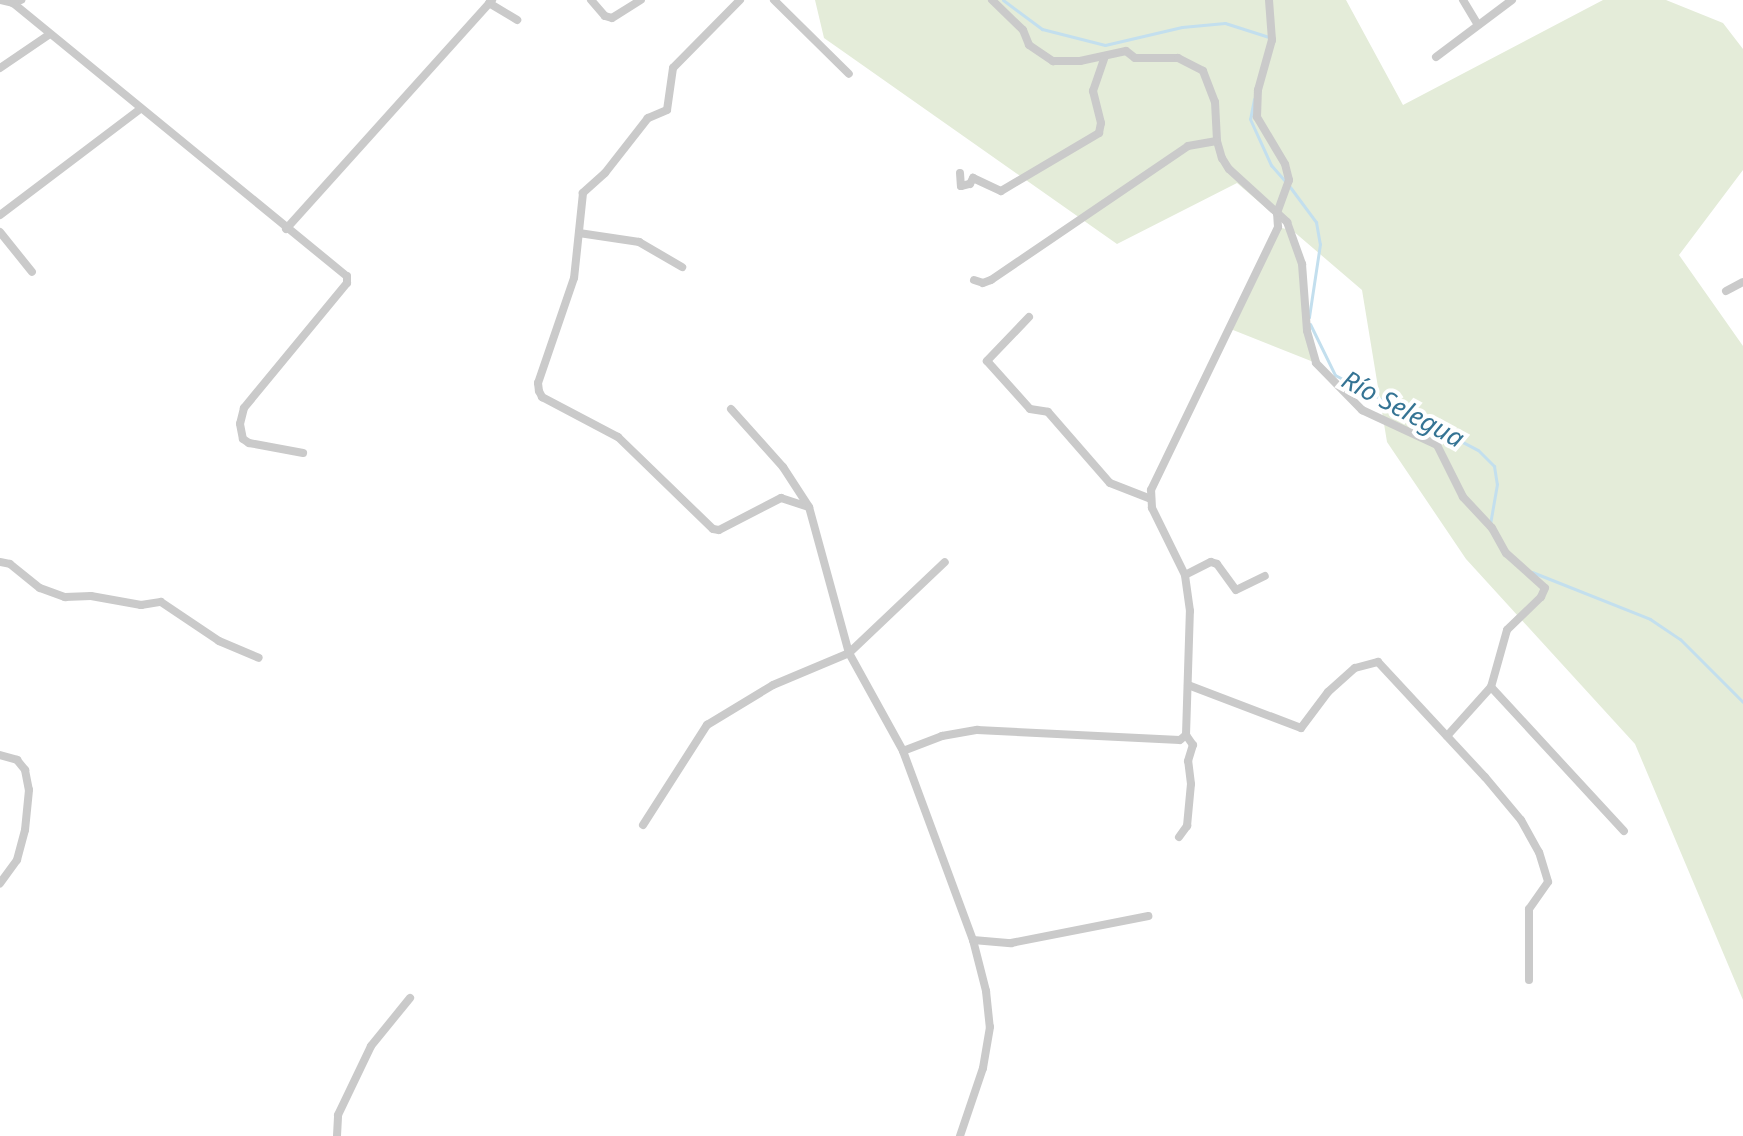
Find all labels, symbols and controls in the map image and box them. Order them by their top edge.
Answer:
water label: Río Selegua [1337,364,1469,454]

